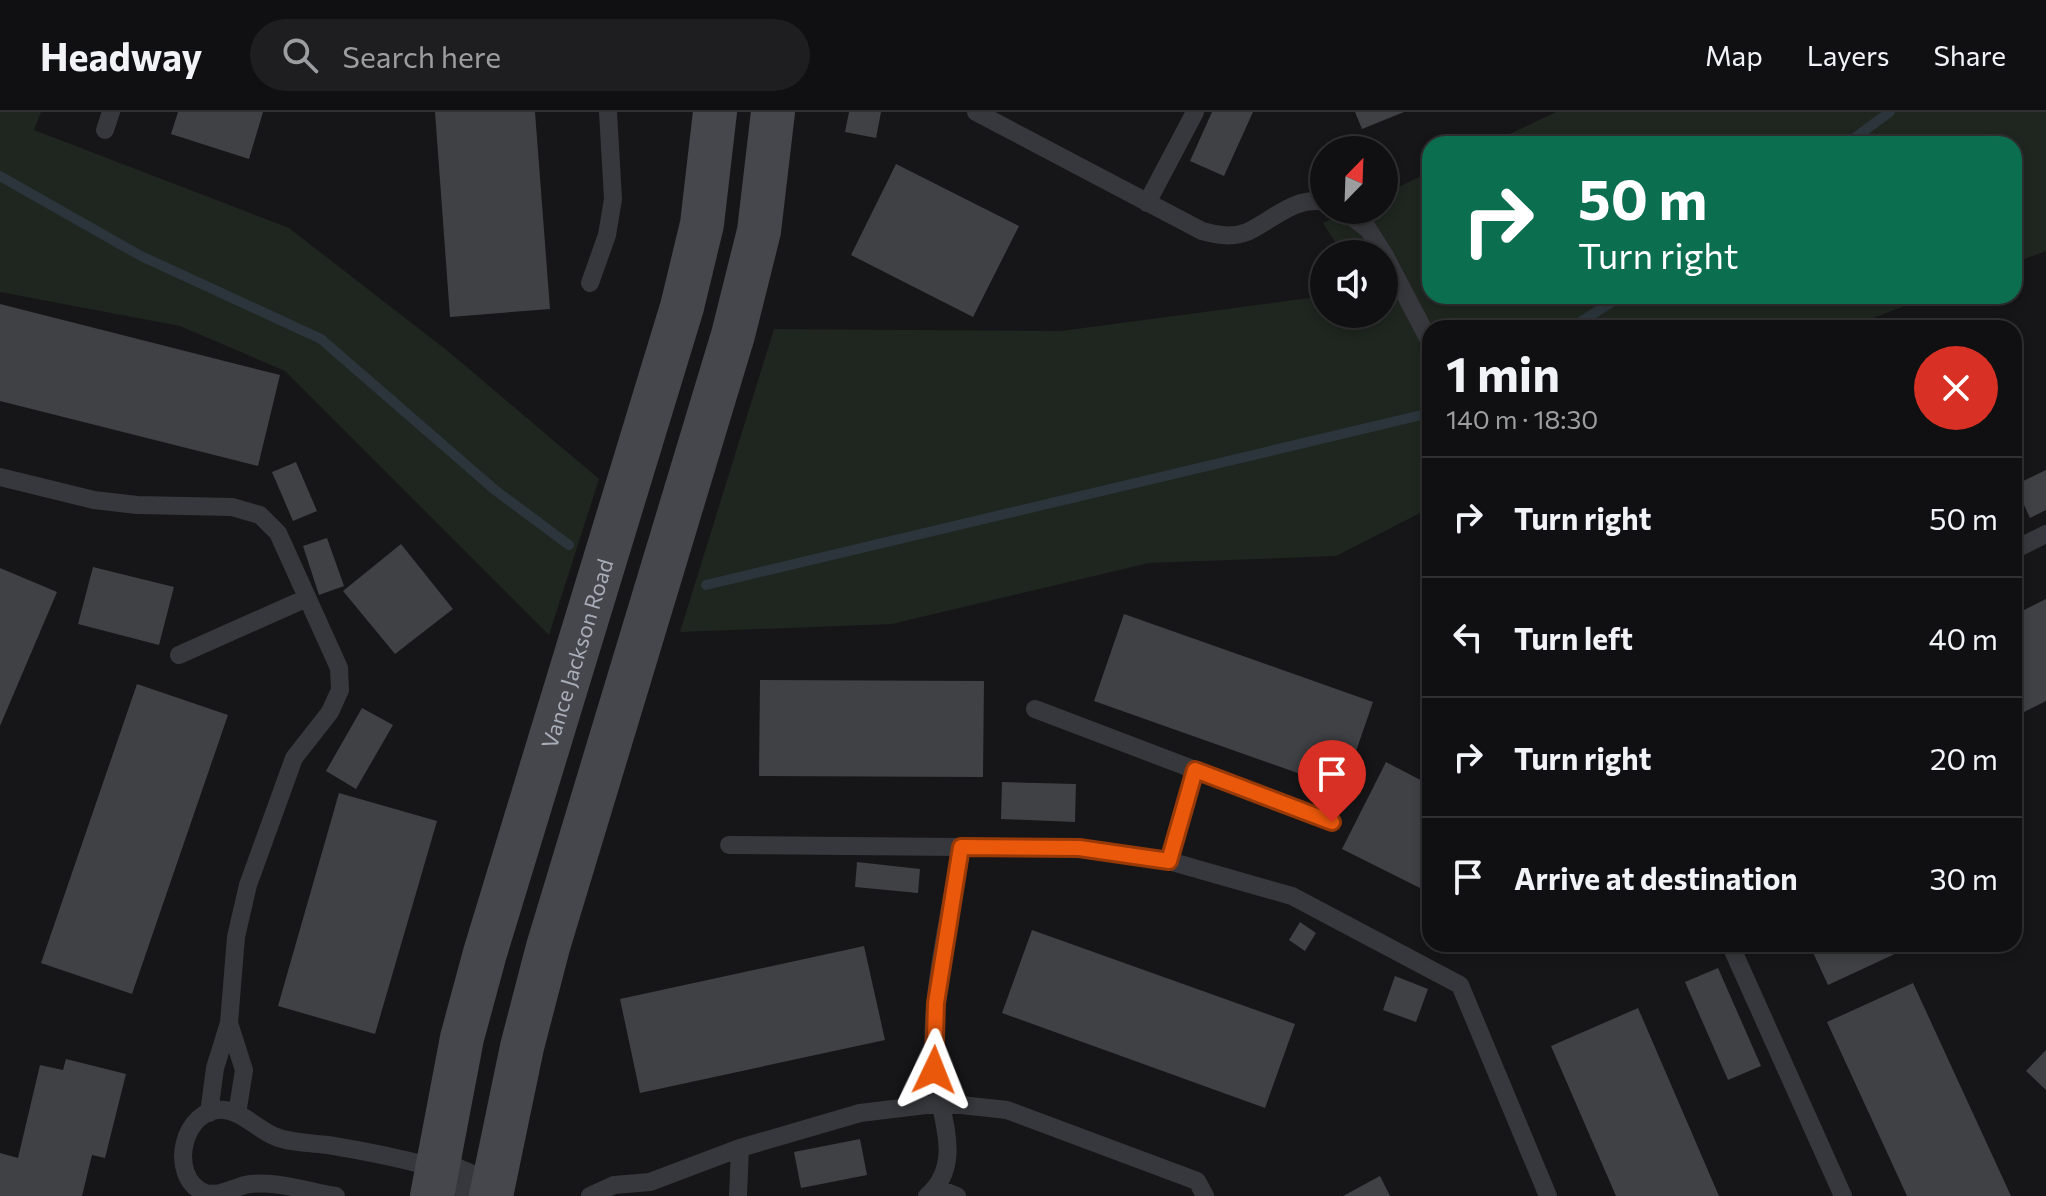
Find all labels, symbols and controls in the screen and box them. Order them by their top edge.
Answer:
search box [250,19,810,91]
text: Headway [40,32,202,79]
icon: search [278,33,322,77]
text: Search here [342,37,501,74]
text: Map [1705,38,1763,72]
text: Layers [1807,38,1889,72]
text: Share [1933,38,2006,72]
north arrow [1310,136,1398,224]
map controls [1310,136,1398,328]
text: 50 m [1578,163,1707,232]
icon: right [1446,168,1550,272]
text: Turn right [1578,232,1739,276]
button: sound [1310,240,1398,328]
text: 1 min [1446,343,1560,402]
button: close [1914,346,1998,430]
text: 140 m · 18:30 [1446,403,1598,434]
icon: right [1446,495,1490,539]
text: Turn right [1514,499,1651,536]
text: 50 m [1929,499,1998,536]
street label: Vance Jackson Road [535,555,618,752]
icon: left [1446,615,1490,659]
text: Turn left [1514,619,1633,656]
text: 40 m [1929,619,1998,656]
icon: right [1446,735,1490,779]
text: Turn right [1514,739,1651,776]
text: 20 m [1930,739,1998,776]
pin [1298,740,1366,822]
icon: arrive [1310,752,1354,796]
icon: arrive [1446,855,1490,899]
text: Arrive at destination [1514,859,1798,896]
text: 30 m [1929,859,1998,896]
position arrow [892,1028,976,1112]

